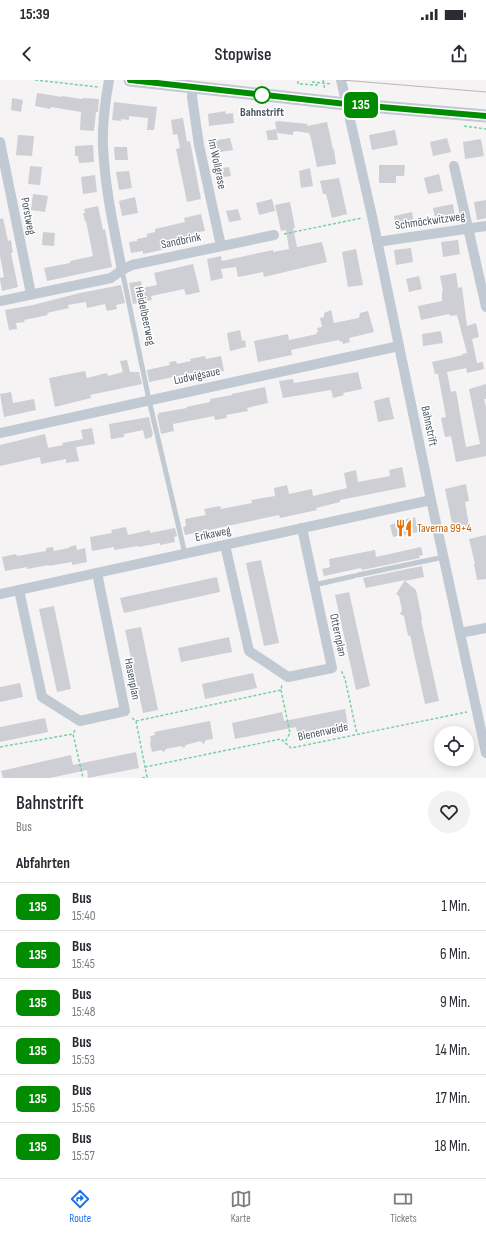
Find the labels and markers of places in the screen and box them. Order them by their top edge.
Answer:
marker: Bahnstrift [253,86,271,104]
place label: Bahnstrift [240,105,284,120]
restaurant icon: Taverna 99+4 [394,518,414,538]
place label: Taverna 99+4 [417,521,472,536]

